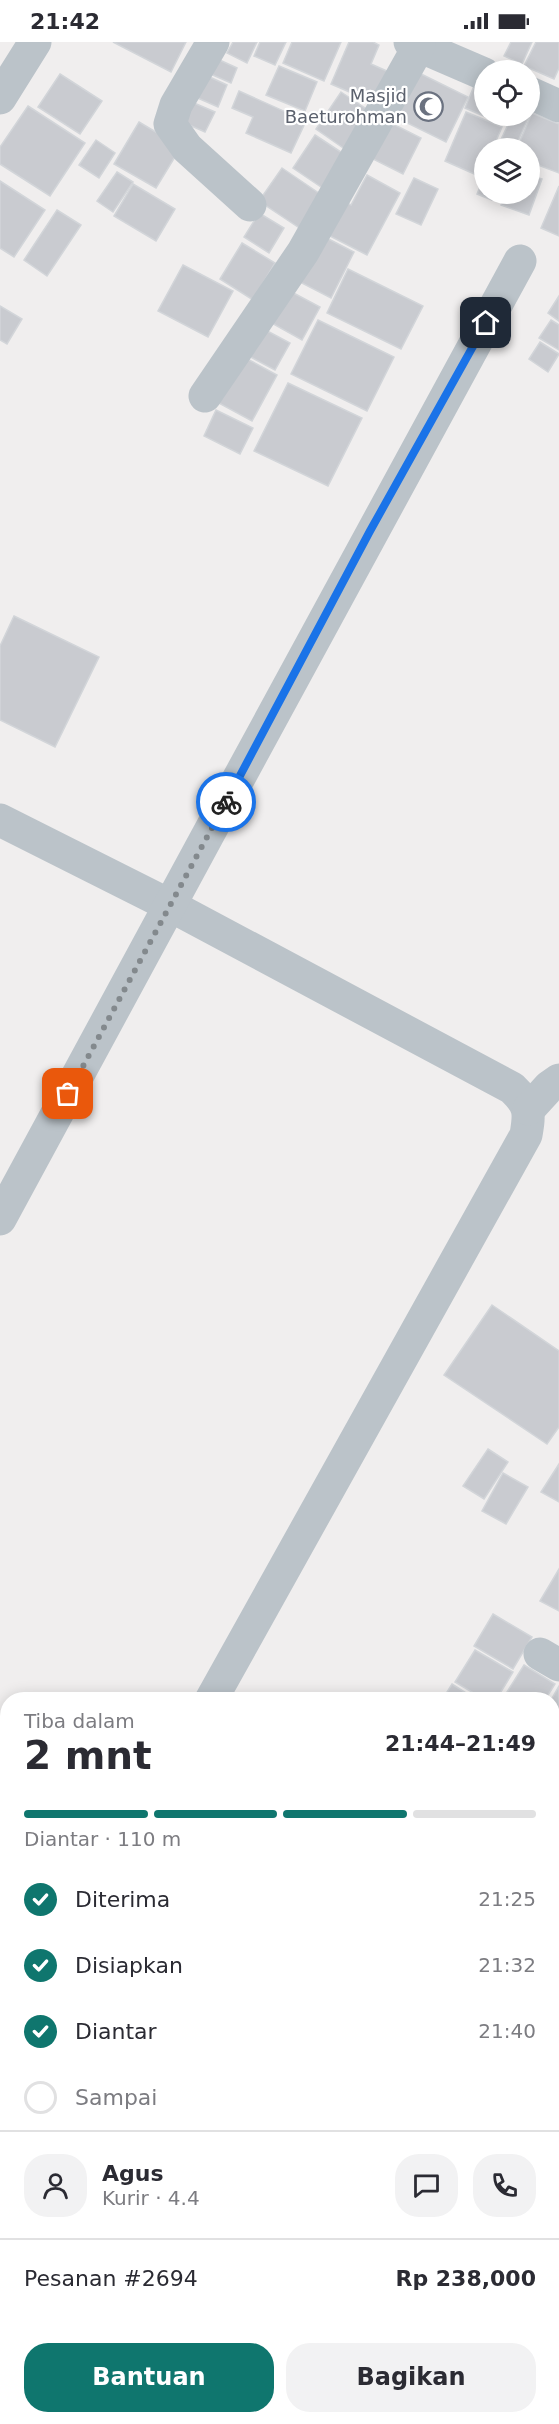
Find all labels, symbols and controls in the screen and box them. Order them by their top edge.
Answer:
text: 21:42 [30,9,100,34]
map controls [474,60,540,204]
button: locate [474,60,540,126]
place label: Masjid Baeturohman [285,85,407,127]
mosque icon: Masjid Baeturohman [412,90,444,122]
button: layers [474,138,540,204]
pin [460,297,511,348]
icon: home [469,306,502,339]
courier [196,772,256,832]
icon: bike [210,786,243,819]
pin [42,1068,93,1119]
icon: bag [51,1077,84,1110]
text: Tiba dalam [24,1709,135,1733]
text: 21:44–21:49 [385,1731,536,1756]
text: 2 mnt [24,1733,152,1778]
text: Diantar · 110 m [24,1827,181,1851]
icon: check [24,1883,57,1916]
text: Diterima [75,1887,170,1912]
text: 21:25 [478,1887,536,1911]
icon: check [24,1949,57,1982]
text: Disiapkan [75,1953,183,1978]
text: 21:32 [478,1953,536,1977]
icon: check [24,2015,57,2048]
text: Diantar [75,2019,157,2044]
text: 21:40 [478,2019,536,2043]
text: Sampai [75,2085,157,2110]
button: person [24,2154,87,2217]
button: chat [395,2154,458,2217]
button: phone [473,2154,536,2217]
text: Agus [102,2161,164,2186]
text: Kurir · 4.4 [102,2186,200,2210]
text: Pesanan #2694 [24,2266,198,2291]
text: Rp 238,000 [395,2266,536,2291]
button: Bantuan [24,2343,274,2412]
button: Bagikan [286,2343,536,2412]

